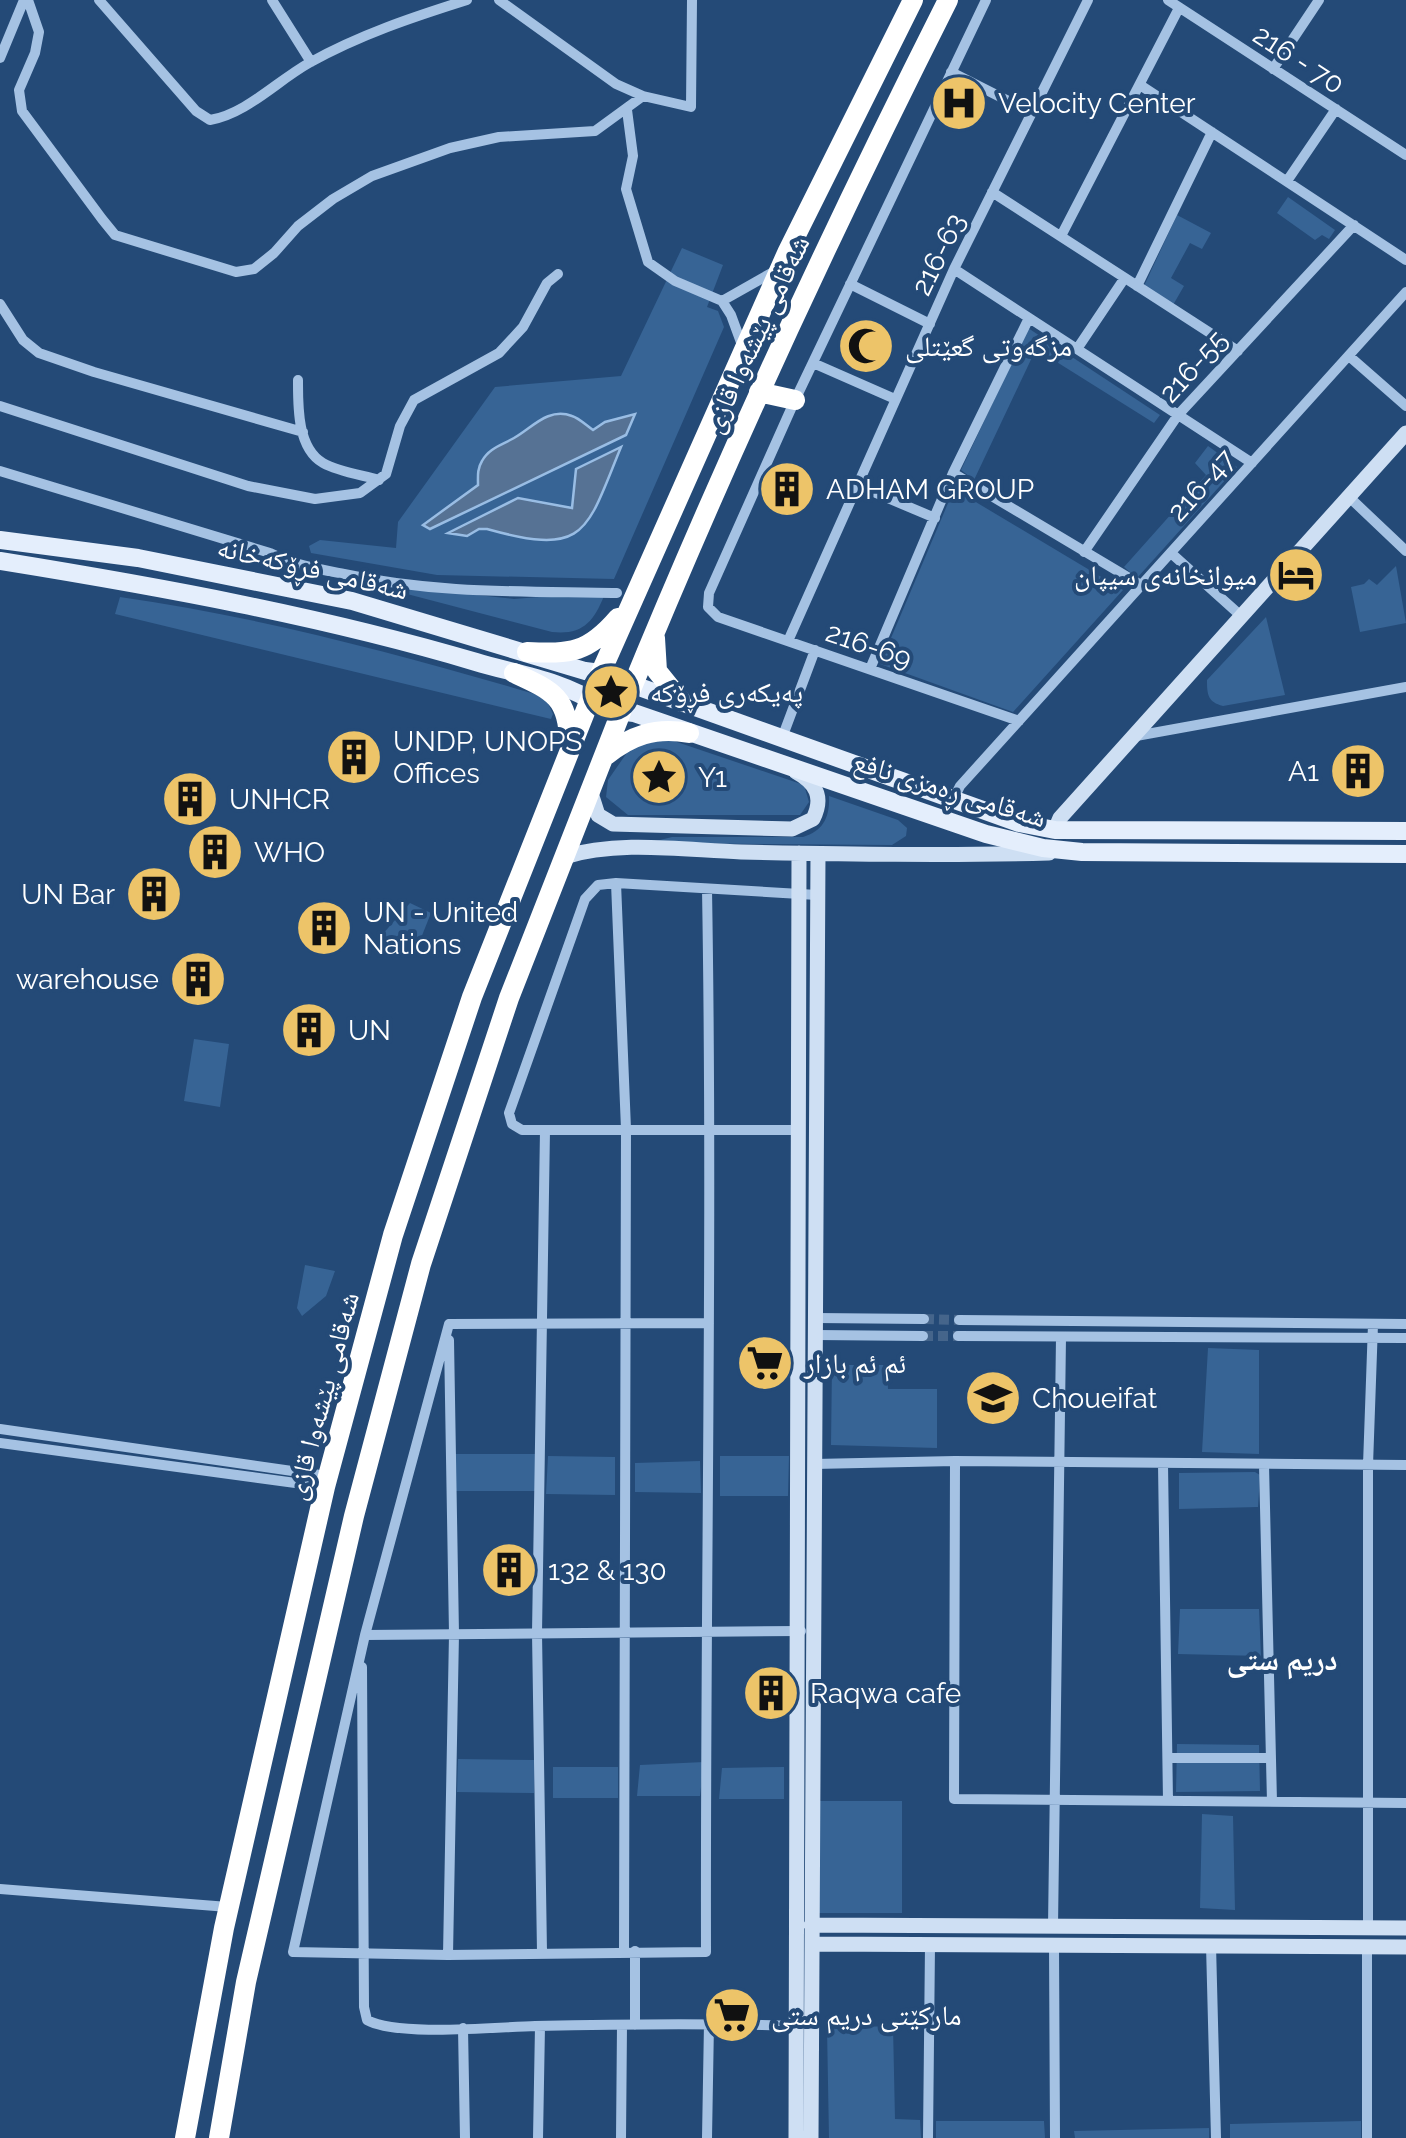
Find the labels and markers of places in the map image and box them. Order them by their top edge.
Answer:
hospital icon: Velocity Center [929,73,989,133]
place label: Velocity Center [998,87,1196,120]
mosque icon: مزگەوتی گعێتلی [836,316,896,376]
place label: مزگەوتی گعێتلی [905,330,1072,364]
building icon: ADHAM GROUP [757,459,817,519]
place label: ADHAM GROUP [826,473,1034,506]
hotel icon: میوانخانەی سیپان [1266,545,1326,605]
place label: میوانخانەی سیپان [1074,559,1257,592]
place icon: پەیکەری فڕۆکە [581,662,641,722]
place label: پەیکەری فڕۆکە [650,676,803,714]
place label: UNDP, UNOPS Offices [393,725,582,790]
building icon: UNDP, UNOPS Offices [324,727,384,787]
building icon: A1 [1328,741,1388,801]
place icon: Y1 [629,747,689,807]
place label: A1 [1288,755,1319,788]
place label: Y1 [698,761,727,794]
building icon: UNHCR [160,769,220,829]
place label: UNHCR [229,783,330,816]
building icon: WHO [185,822,245,882]
place label: WHO [254,836,325,869]
building icon: UN Bar [124,864,184,924]
place label: UN Bar [21,878,115,911]
place label: UN - United Nations [363,896,518,961]
building icon: UN - United Nations [294,898,354,958]
building icon: warehouse [168,949,228,1009]
place label: warehouse [16,963,159,996]
building icon: UN [279,1000,339,1060]
place label: UN [348,1014,391,1047]
supermarket icon: ئم ئم بازار [735,1333,795,1393]
place label: ئم ئم بازار [803,1347,906,1382]
school or university icon: Choueifat [963,1368,1023,1428]
place label: Choueifat [1032,1382,1158,1415]
building icon: 132 & 130 [479,1540,539,1600]
place label: 132 & 130 [548,1554,667,1587]
building icon: Raqwa cafe [741,1663,801,1723]
place label: Raqwa cafe [810,1677,961,1710]
supermarket icon: مارکێتی دریم ستی [702,1985,762,2045]
place label: مارکێتی دریم ستی [771,1999,962,2034]

